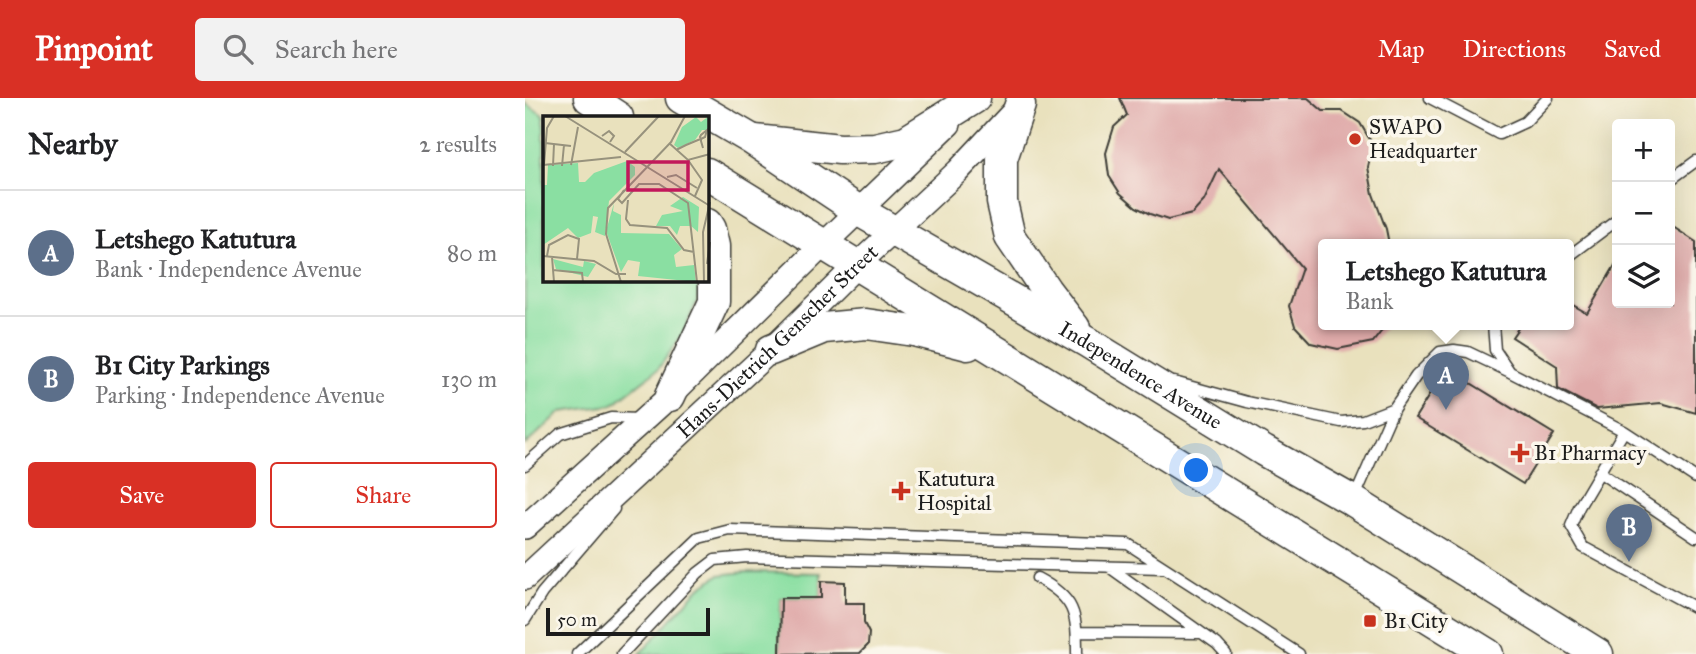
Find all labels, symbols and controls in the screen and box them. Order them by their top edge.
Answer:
search box [195,18,685,81]
text: Pinpoint [35,29,153,69]
icon: search [219,30,257,68]
text: Search here [275,33,398,65]
text: Map [1378,34,1425,64]
text: Directions [1463,34,1566,64]
text: Saved [1604,34,1661,64]
place label: SWAPO Headquarter [1369,114,1477,164]
inset map [543,116,709,282]
map controls [1612,119,1675,308]
button: + [1612,119,1675,182]
text: Nearby [28,126,118,162]
text: 2 results [419,130,497,158]
marker: SWAPO Headquarter [1347,131,1363,147]
button: − [1612,182,1675,245]
text: Letshego Katutura [95,223,296,255]
text: A [43,239,59,267]
text: 80 m [447,239,497,267]
street label: Hans-Dietrich Genscher Street [671,239,884,444]
popup [1318,239,1574,330]
button: layers [1612,245,1675,308]
text: Bank · Independence Avenue [95,255,362,283]
text: Letshego Katutura [1345,255,1547,287]
text: Bank [1345,287,1393,315]
street label: Independence Avenue [1055,316,1227,435]
text: B1 City Parkings [95,349,270,381]
pin: A [1423,352,1469,410]
text: B [43,365,59,393]
text: 130 m [441,365,497,393]
text: Parking · Independence Avenue [95,381,385,409]
place label: B1 Pharmacy [1534,440,1648,466]
marker: B1 Pharmacy [1512,445,1528,461]
your location [1179,453,1213,487]
button: Save [28,462,256,528]
button: Share [270,462,497,528]
place label: Katutura Hospital [917,466,995,516]
marker: Katutura Hospital [891,481,911,501]
pin: B [1606,504,1652,562]
scale bar [546,605,711,637]
text: 50 m [557,608,597,631]
place label: B1 City [1384,608,1449,634]
marker: B1 City [1362,613,1378,629]

